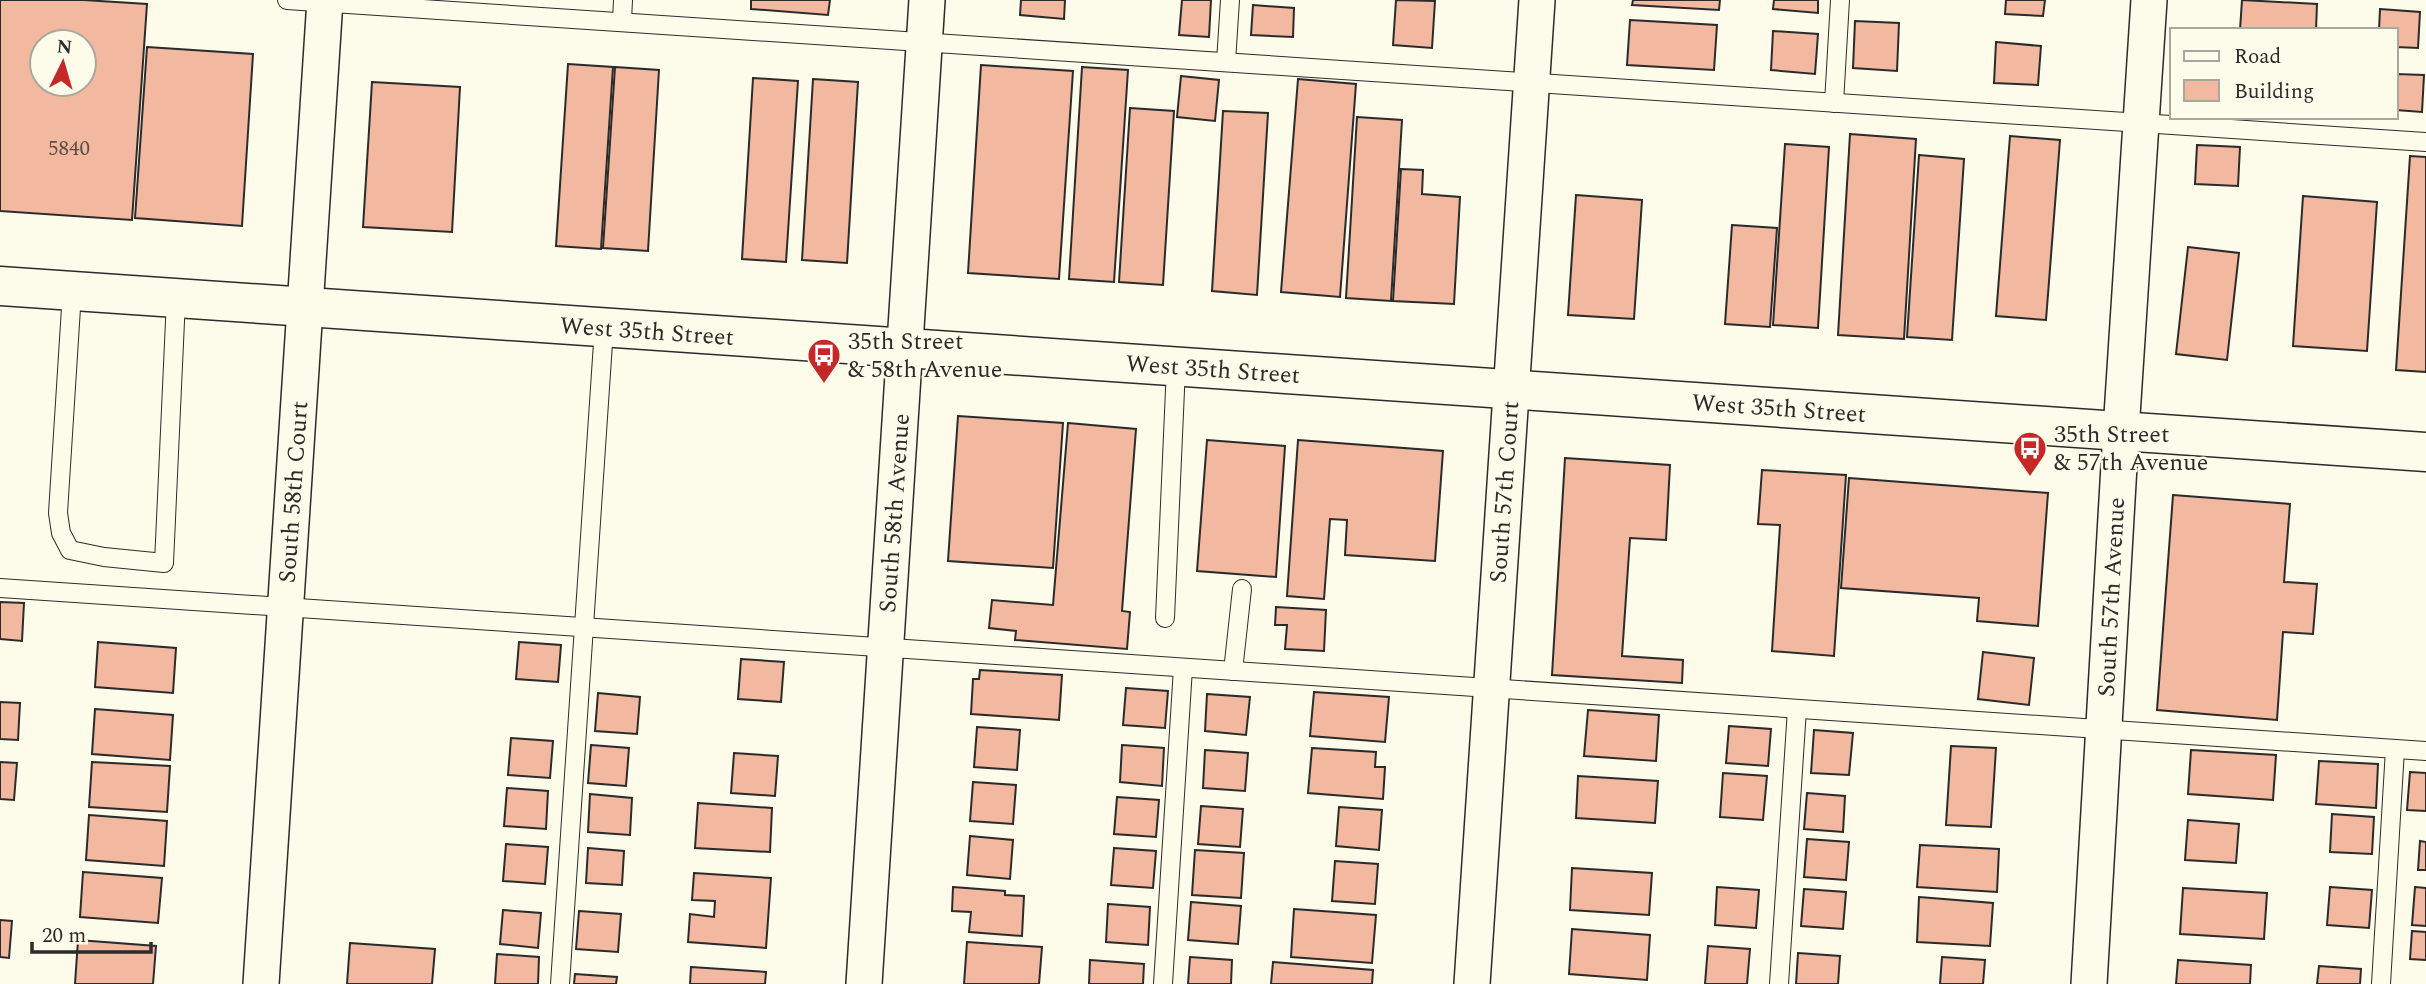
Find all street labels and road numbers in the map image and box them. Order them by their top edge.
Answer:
street label: West 35th Street [559,308,735,356]
street label: West 35th Street [1125,346,1301,394]
street label: West 35th Street [1691,385,1867,433]
street label: South 58th Court [270,400,318,584]
street label: South 57th Court [1481,400,1529,584]
street label: South 58th Avenue [870,412,920,614]
street label: South 57th Avenue [2089,496,2135,698]

